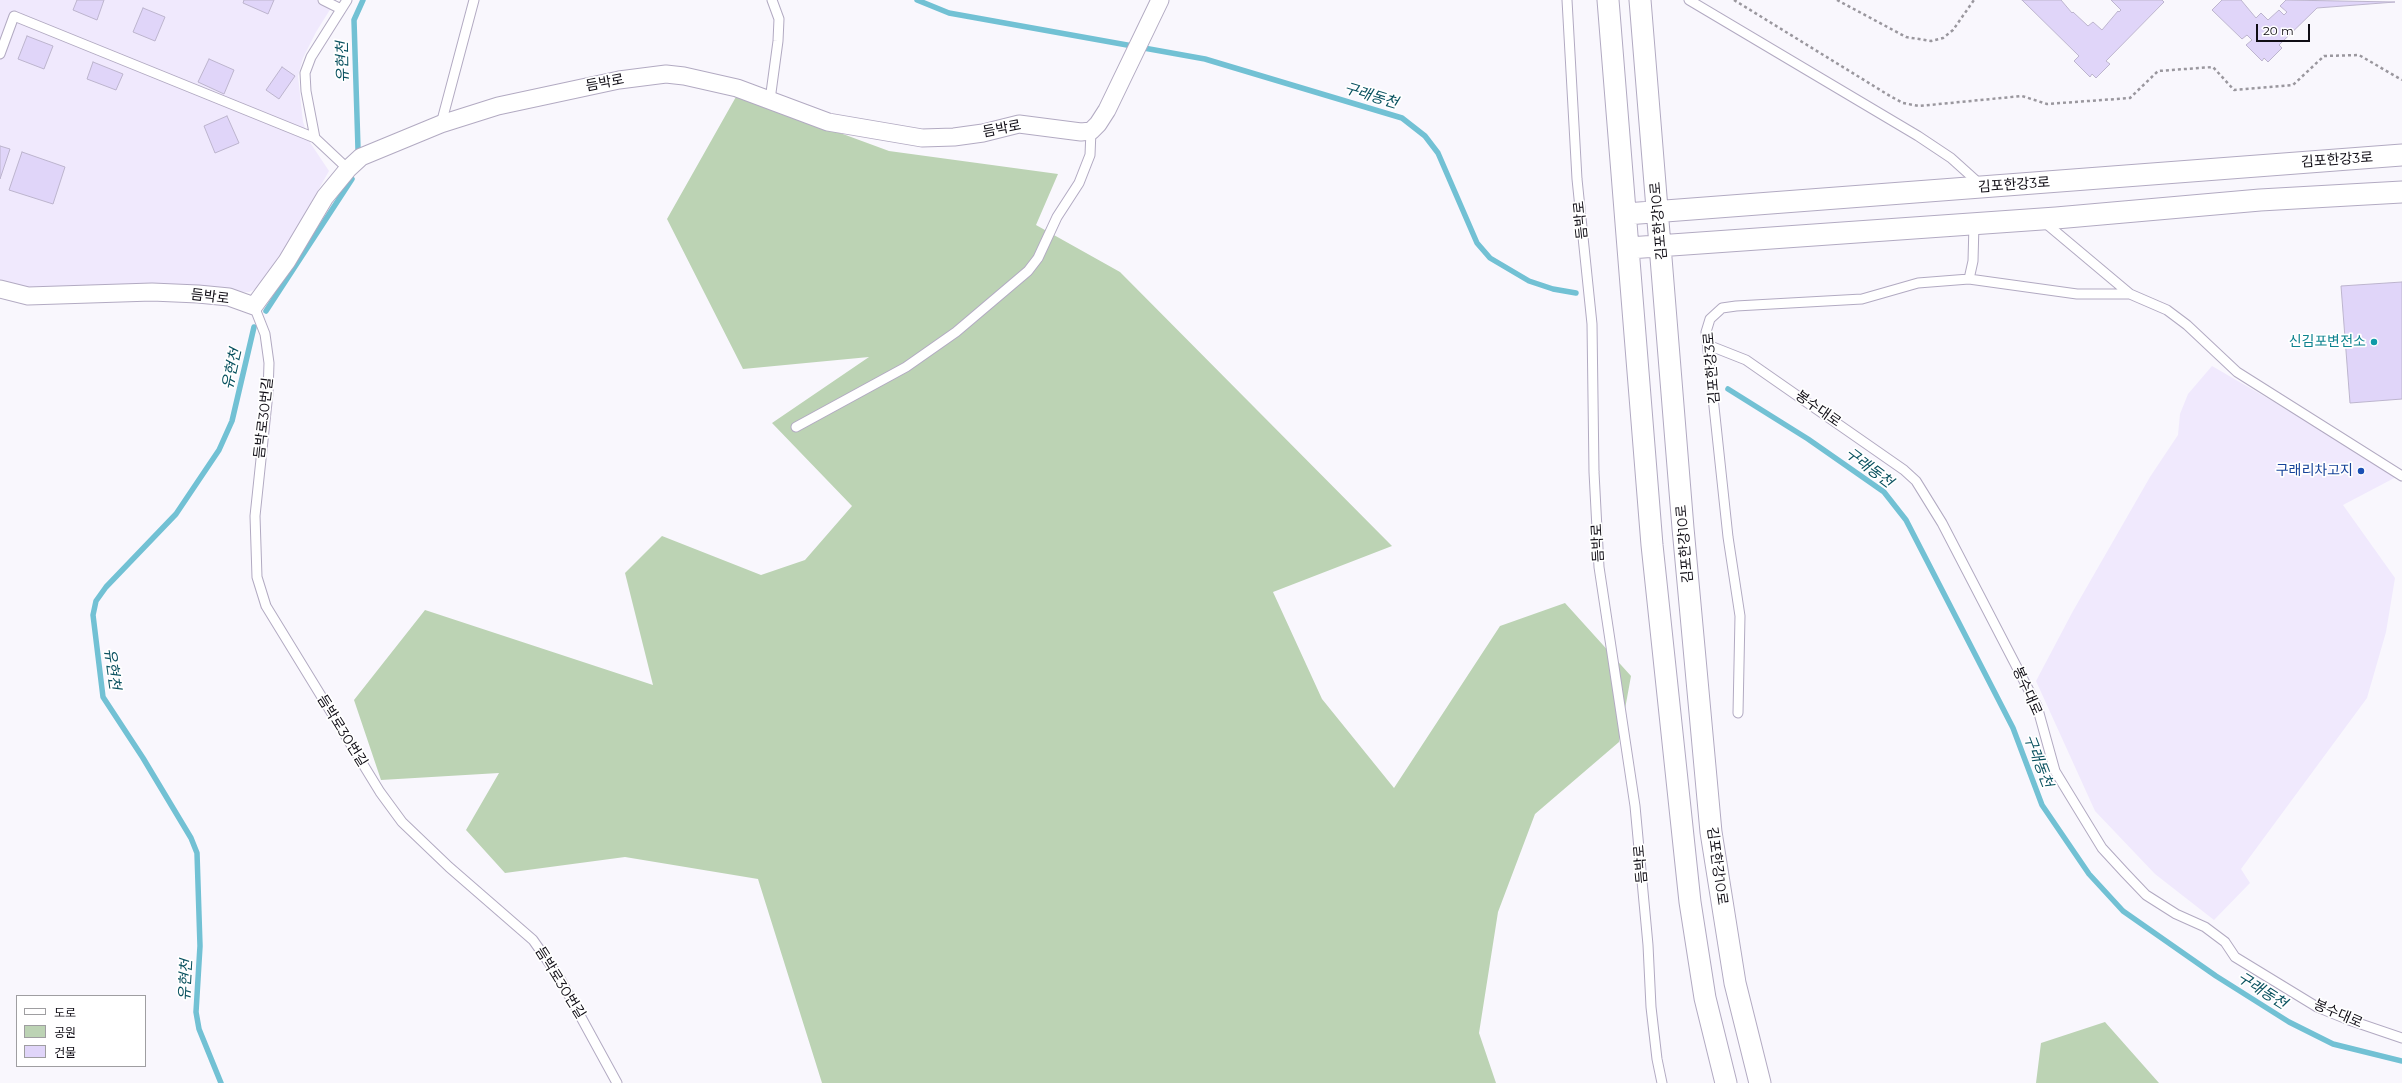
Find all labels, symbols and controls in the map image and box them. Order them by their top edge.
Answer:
scale bar [2258,16,2312,42]
text: 20 m [2263,23,2294,38]
water label: 유현천 [334,41,352,83]
street label: 듬박로 [584,71,626,95]
water label: 구래동천 [1342,79,1400,113]
street label: 듬박로 [981,117,1023,141]
street label: 김포한강3로 [2300,149,2374,171]
street label: 김포한강3로 [1977,174,2051,196]
street label: 김포한강10로 [1647,181,1671,261]
street label: 듬박로 [1571,200,1591,240]
street label: 듬박로 [190,286,230,308]
street label: 김포한강3로 [1700,331,1724,405]
place label: 신김포변전소 [2289,334,2366,350]
marker: 신김포변전소 [2369,337,2379,347]
water label: 유현천 [219,347,245,391]
street label: 듬박로30번길 [251,377,277,459]
street label: 봉수대로 [1792,387,1844,431]
water label: 구래동천 [1842,444,1896,492]
place label: 구래리차고지 [2276,463,2353,479]
marker: 구래리차고지 [2356,466,2366,476]
street label: 김포한강10로 [1673,504,1697,584]
street label: 듬박로 [1589,523,1607,563]
water label: 유현천 [100,647,124,691]
street label: 봉수대로 [2009,664,2045,718]
street label: 듬박로30번길 [313,692,371,770]
water label: 구래동천 [2020,732,2056,790]
street label: 김포한강10로 [1703,826,1731,906]
street label: 듬박로 [1631,844,1651,884]
street label: 듬박로30번길 [531,944,589,1022]
water label: 유현천 [176,959,196,1001]
water label: 구래동천 [2234,969,2290,1013]
legend [16,995,146,1067]
street label: 봉수대로 [2311,996,2365,1032]
text: 도로 [54,1005,76,1020]
text: 공원 [54,1025,76,1040]
text: 건물 [54,1045,76,1060]

